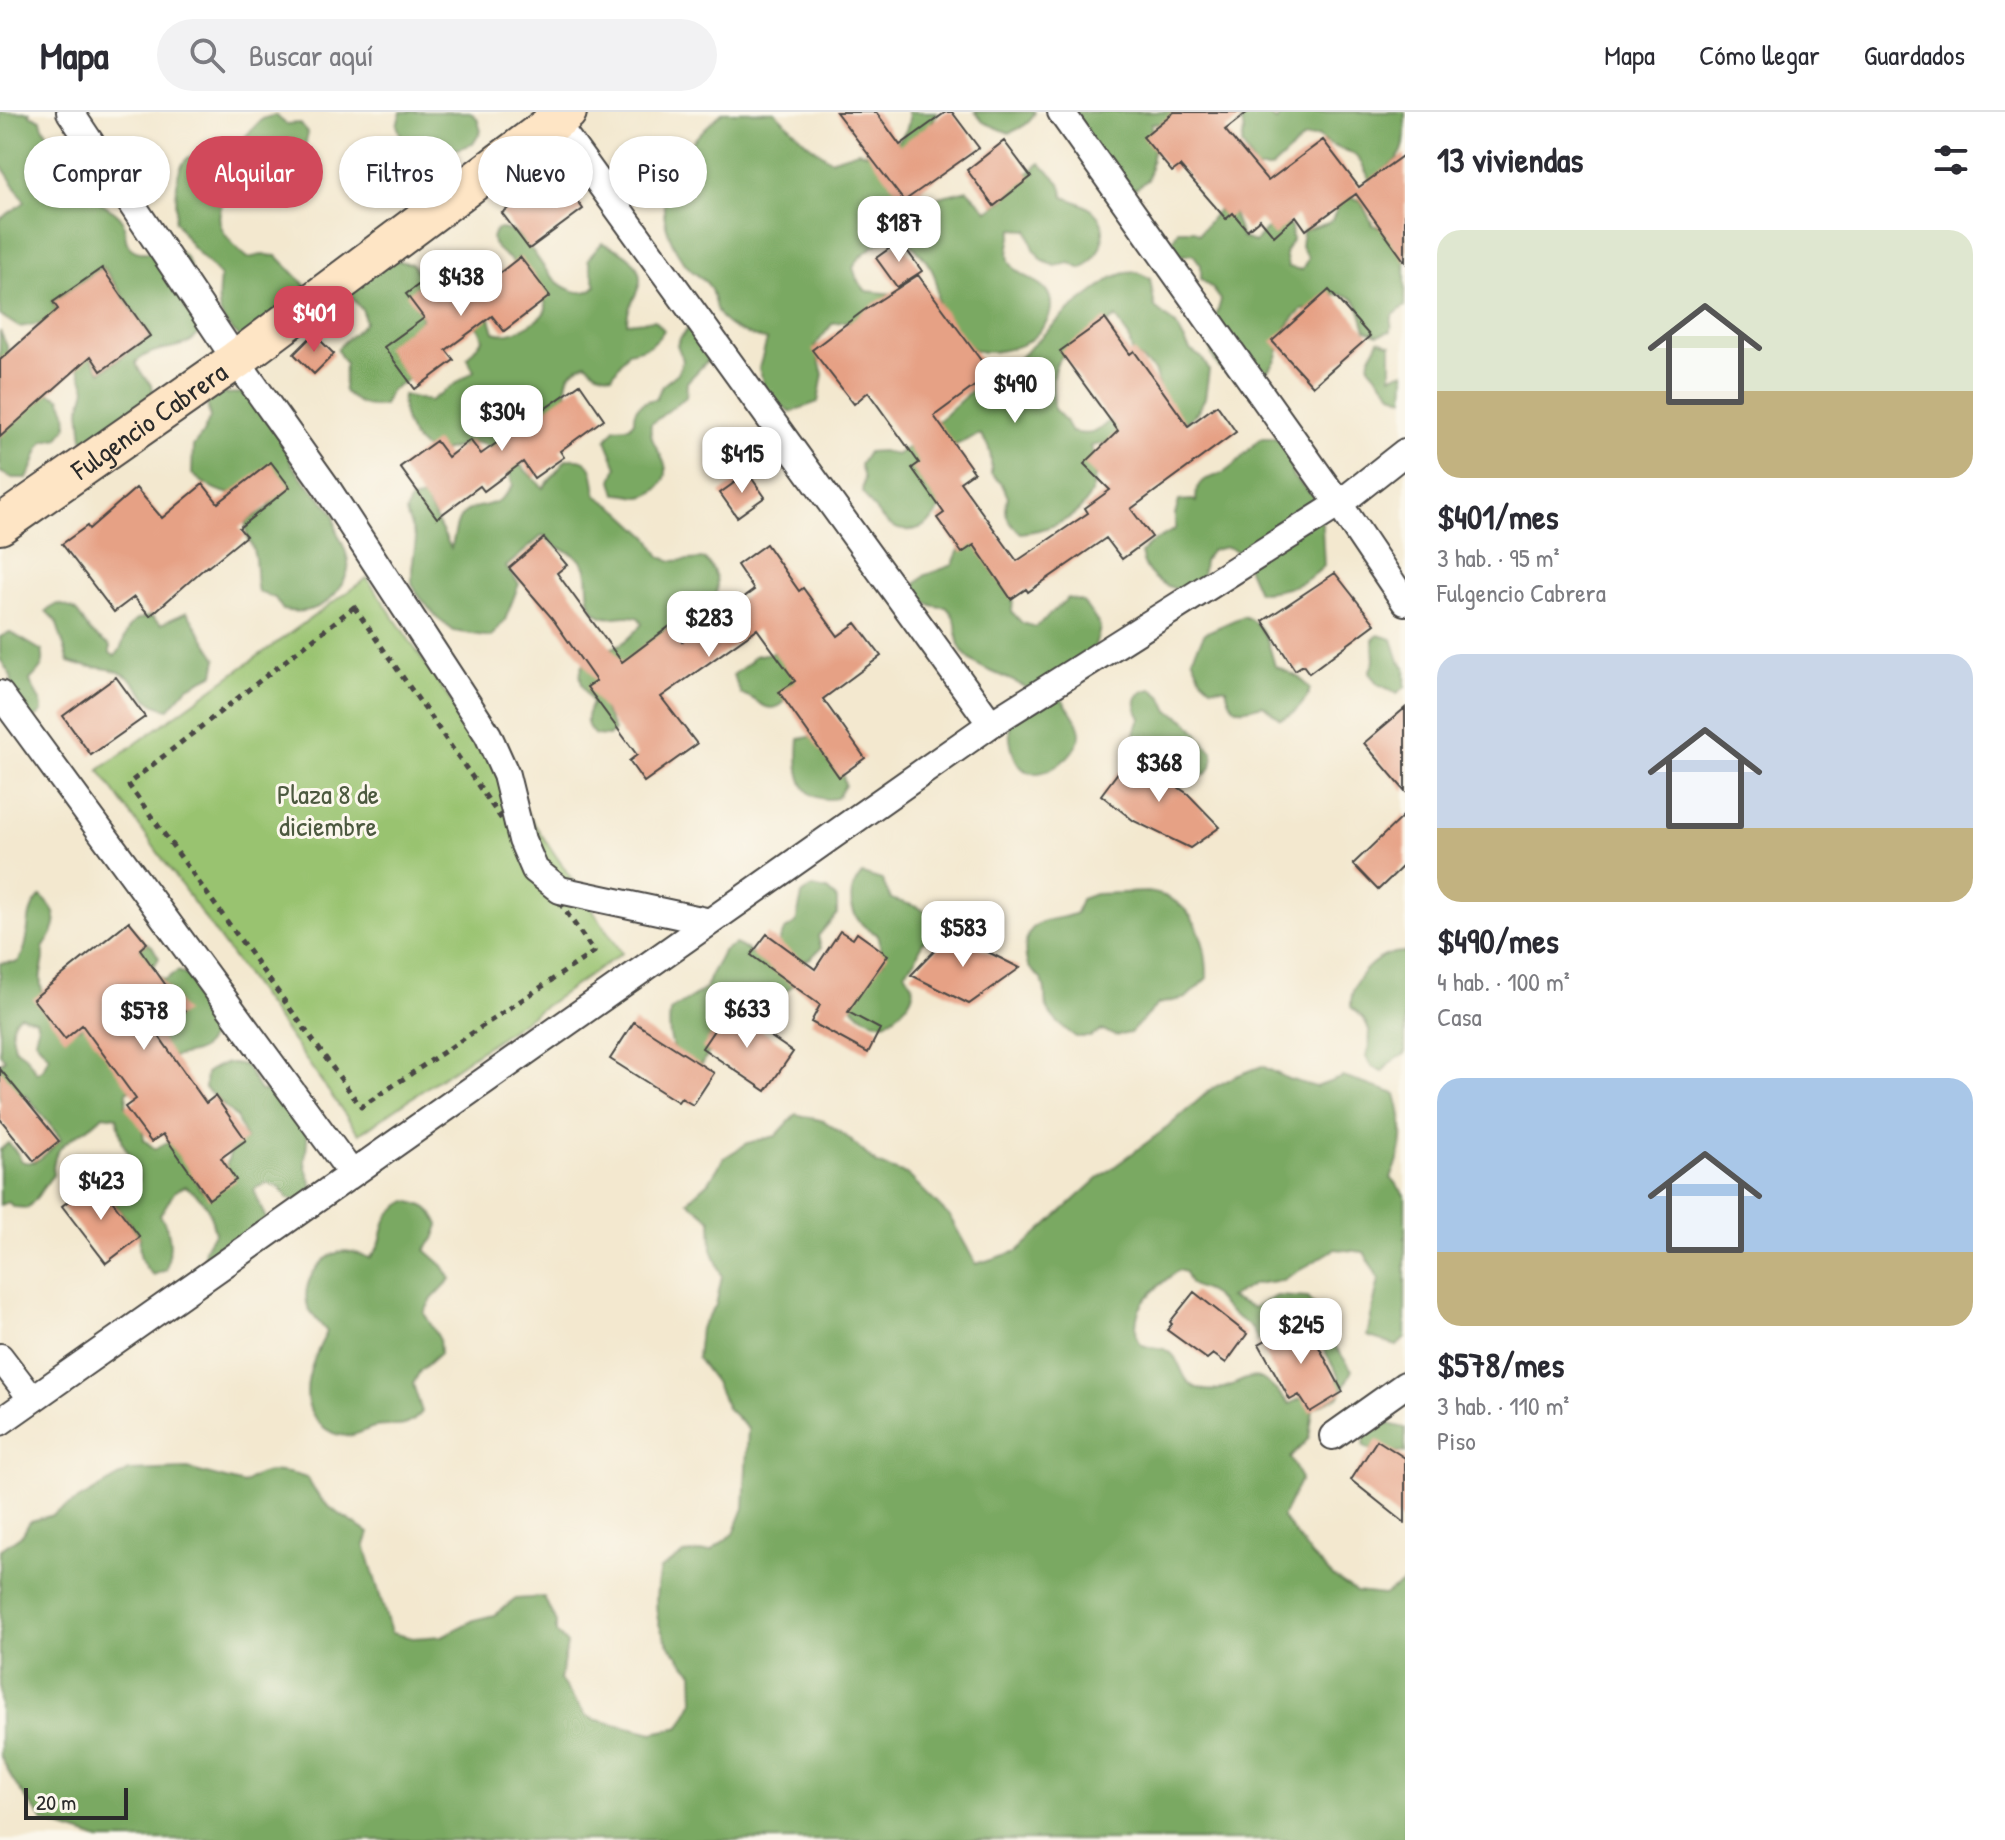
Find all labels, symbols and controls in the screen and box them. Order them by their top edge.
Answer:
search box [157,19,717,91]
text: Mapa [40,29,109,81]
icon: search [185,33,229,77]
text: Buscar aquí [249,35,374,75]
text: Mapa [1604,36,1655,74]
text: Cómo llegar [1699,36,1820,74]
text: Guardados [1864,36,1965,74]
chip: Comprar [24,136,170,208]
chip: Alquilar [186,136,323,208]
chip: Filtros [339,136,462,208]
chip: Nuevo [478,136,593,208]
chip: Piso [609,136,707,208]
text: 13 viviendas [1437,137,1583,183]
icon: filters [1929,138,1973,182]
pin: $187 [852,196,946,264]
text: $187 [876,204,922,239]
pin: $438 [414,250,508,318]
text: $438 [438,258,484,293]
icon: home [1633,282,1777,426]
pin: $401 [267,286,361,354]
text: $401 [292,294,336,329]
street label: Fulgencio Cabrera [63,353,235,489]
pin: $490 [968,357,1062,425]
text: $490 [993,365,1037,400]
pin: $304 [455,385,549,453]
text: $304 [479,393,525,428]
pin: $415 [695,427,789,495]
text: $415 [720,435,764,470]
text: $401/mes [1437,494,1559,540]
text: 3 hab. · 95 m² [1437,540,1559,575]
text: Fulgencio Cabrera [1437,575,1606,610]
pin: $283 [662,591,756,659]
text: $283 [685,599,733,634]
icon: home [1633,706,1777,850]
pin: $368 [1112,736,1206,804]
text: $368 [1136,744,1182,779]
park label: Plaza 8 de diciembre [277,775,379,845]
pin: $583 [916,901,1010,969]
text: $583 [939,909,987,944]
text: $490/mes [1437,918,1559,964]
text: 4 hab. · 100 m² [1437,964,1570,999]
pin: $633 [700,982,794,1050]
pin: $578 [97,984,191,1052]
text: $633 [724,990,770,1025]
text: $578 [120,992,168,1027]
text: Casa [1437,999,1482,1034]
icon: home [1633,1130,1777,1274]
pin: $423 [54,1154,148,1222]
text: $423 [78,1162,124,1197]
pin: $245 [1254,1298,1348,1366]
text: $245 [1278,1306,1324,1341]
text: $578/mes [1437,1342,1564,1388]
text: 3 hab. · 110 m² [1437,1388,1569,1423]
text: Piso [1437,1423,1476,1458]
scale bar [24,1784,128,1820]
text: 20 m [36,1787,76,1817]

